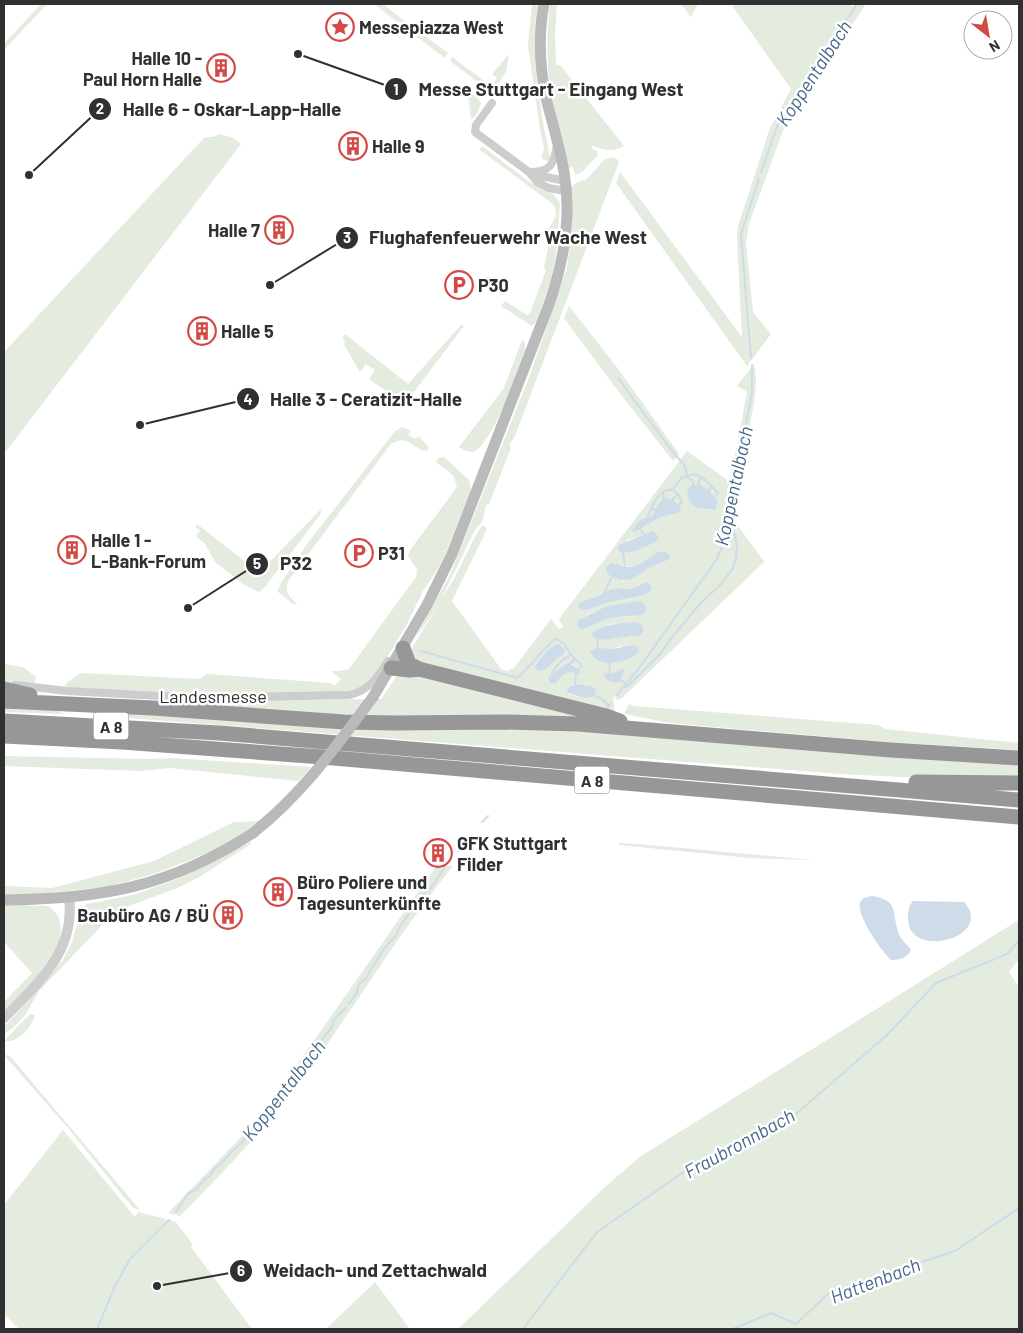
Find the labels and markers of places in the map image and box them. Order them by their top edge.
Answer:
place icon: Messepiazza West [325,12,355,42]
place label: Messepiazza West [359,16,504,38]
place label: Halle 10 - Paul Horn Halle [83,47,202,90]
building icon: Halle 10 - Paul Horn Halle [206,53,236,83]
callout: Messe Stuttgart - Eingang West [383,72,693,106]
callout: Halle 6 - Oskar-Lapp-Halle [87,92,351,126]
building icon: Halle 9 [338,131,368,161]
place label: Halle 9 [372,135,425,157]
building icon: Halle 7 [264,215,294,245]
place label: Halle 7 [208,219,260,241]
callout: Flughafenfeuerwehr Wache West [334,221,657,255]
parking icon: P30 [444,270,474,300]
place label: P30 [478,274,509,296]
building icon: Halle 5 [187,316,217,346]
place label: Halle 5 [221,320,274,342]
callout: Halle 3 - Ceratizit-Halle [235,382,472,416]
place label: Halle 1 - L-Bank-Forum [91,529,206,572]
building icon: Halle 1 - L-Bank-Forum [57,535,87,565]
parking icon: P31 [344,538,374,568]
place label: P31 [378,542,405,564]
callout: P32 [245,547,322,581]
place label: GFK Stuttgart Filder [457,832,567,875]
building icon: GFK Stuttgart Filder [423,838,453,868]
place label: Büro Poliere und Tagesunterkünfte [297,871,441,914]
building icon: Büro Poliere und Tagesunterkünfte [263,877,293,907]
building icon: Baubüro AG / BÜ [213,900,243,930]
place label: Baubüro AG / BÜ [77,904,209,926]
callout: Weidach- und Zettachwald [228,1254,497,1288]

